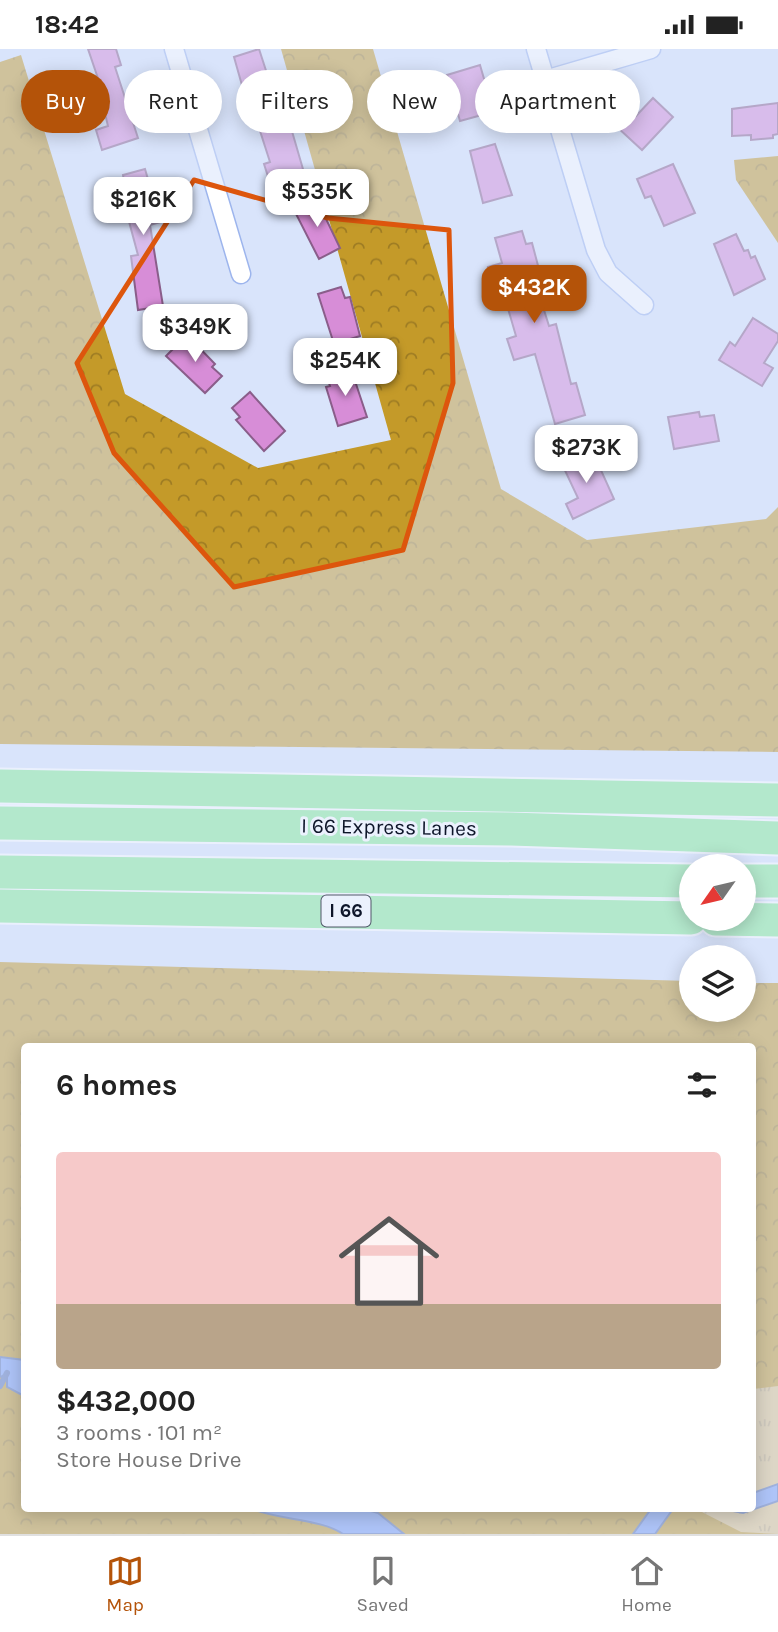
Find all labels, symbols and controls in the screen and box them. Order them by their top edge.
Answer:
text: 18:42 [35,9,99,40]
chip: Buy [21,70,110,133]
chip: Rent [124,70,222,133]
chip: Filters [236,70,353,133]
chip: New [367,70,461,133]
chip: Apartment [475,70,640,133]
pin: $535K [268,169,366,229]
pin: $216K [94,177,192,237]
text: $535K [281,178,353,205]
text: $216K [110,186,176,213]
pin: $432K [485,265,583,325]
text: $432K [498,274,570,301]
pin: $349K [146,305,244,364]
text: $349K [159,313,231,340]
pin: $254K [296,339,394,398]
text: $254K [309,347,381,374]
pin: $273K [537,425,635,485]
text: $273K [551,434,621,461]
street label: I 66 Express Lanes [301,813,477,841]
north arrow [679,854,756,931]
map controls [679,854,756,1022]
road number: I 66 [322,895,370,926]
button: layers [679,945,756,1022]
icon: filters [683,1066,721,1104]
text: 6 homes [56,1067,178,1103]
icon: home [326,1198,452,1324]
text: $432,000 [56,1383,196,1419]
text: 3 rooms · 101 m² [56,1419,222,1446]
text: Store House Drive [56,1446,242,1473]
tab: Map [106,1552,144,1616]
tab: Saved [356,1552,409,1616]
tab: Home [621,1552,672,1616]

